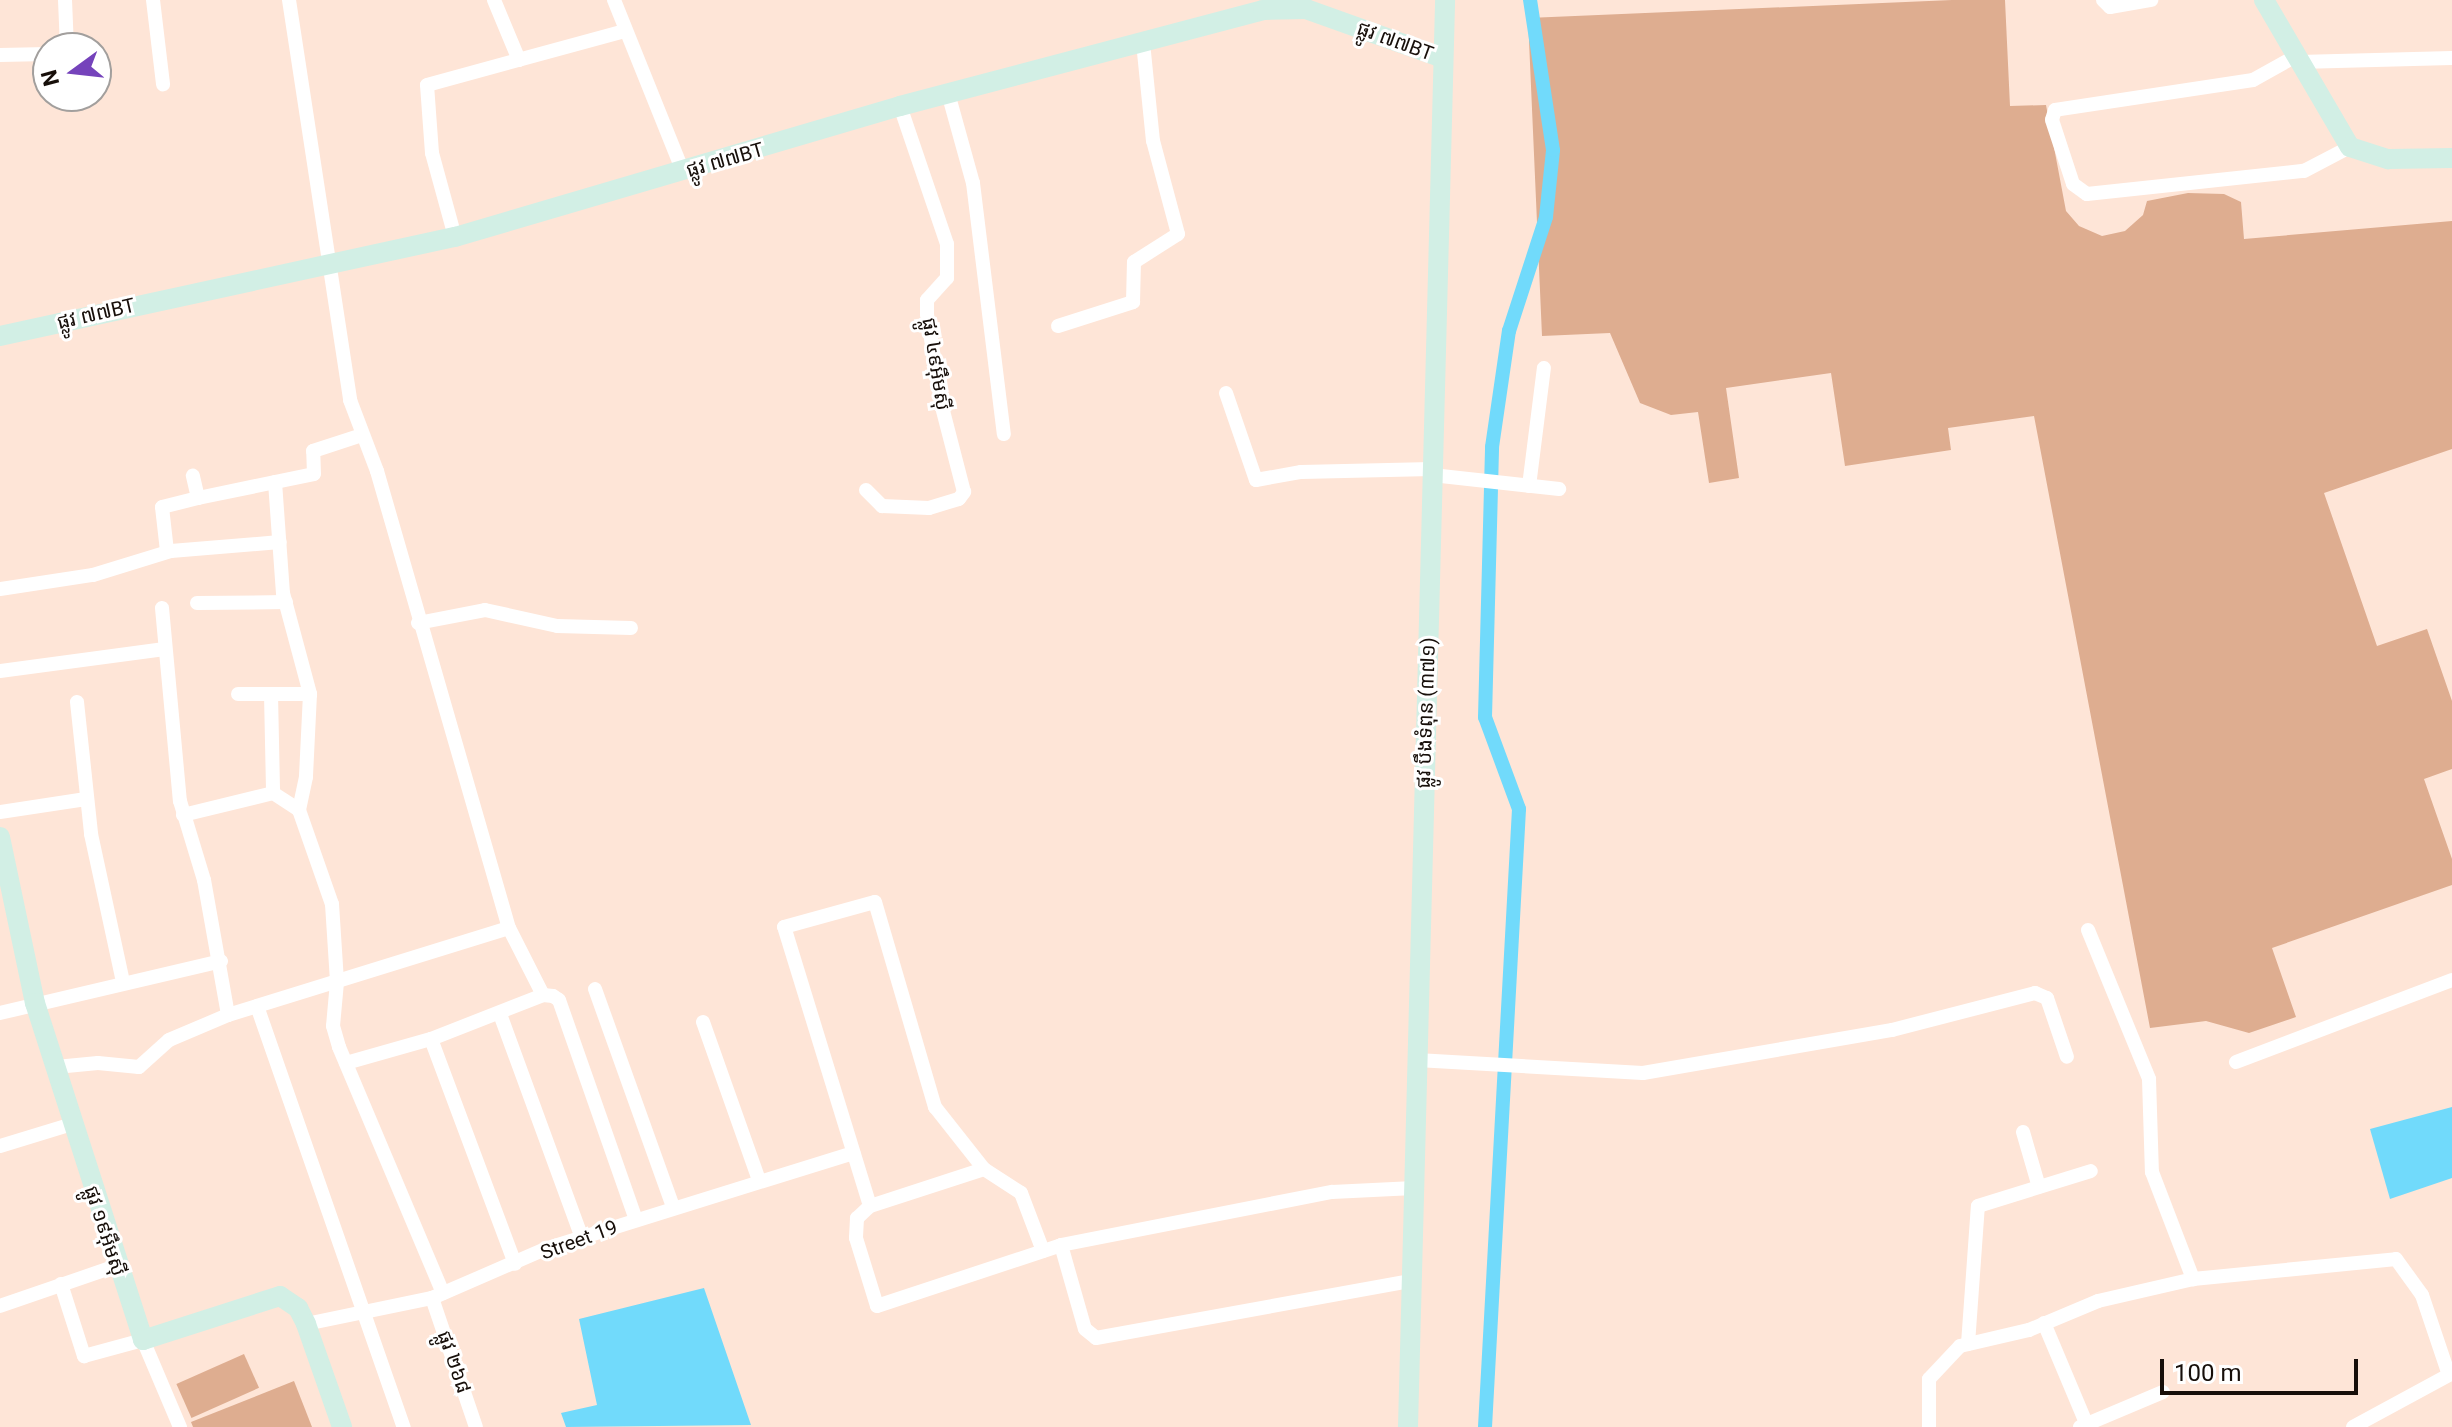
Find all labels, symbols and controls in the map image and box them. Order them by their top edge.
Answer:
street label: ផ្លូវ ៧៧BT [1354,16,1436,66]
north arrow [32,32,112,112]
text: N [36,67,64,89]
street label: ផ្លូវ ៧៧BT [683,138,767,182]
street label: ផ្លូវ ៧៧BT [55,293,137,335]
street label: ផ្លូវ ៤៩អ៊ឹមស៊ី [917,316,955,412]
street label: ផ្លូវ បឹងទំពុន (៣៧១) [1411,637,1441,789]
street label: ផ្លូវ ១៩អ៊ឹមស៊ី [79,1183,131,1279]
street label: Street 19 [537,1215,621,1265]
street label: ផ្លូវ ២៦៨ [432,1328,476,1396]
scale bar [2164,1343,2362,1393]
text: 100 m [2174,1359,2241,1387]

